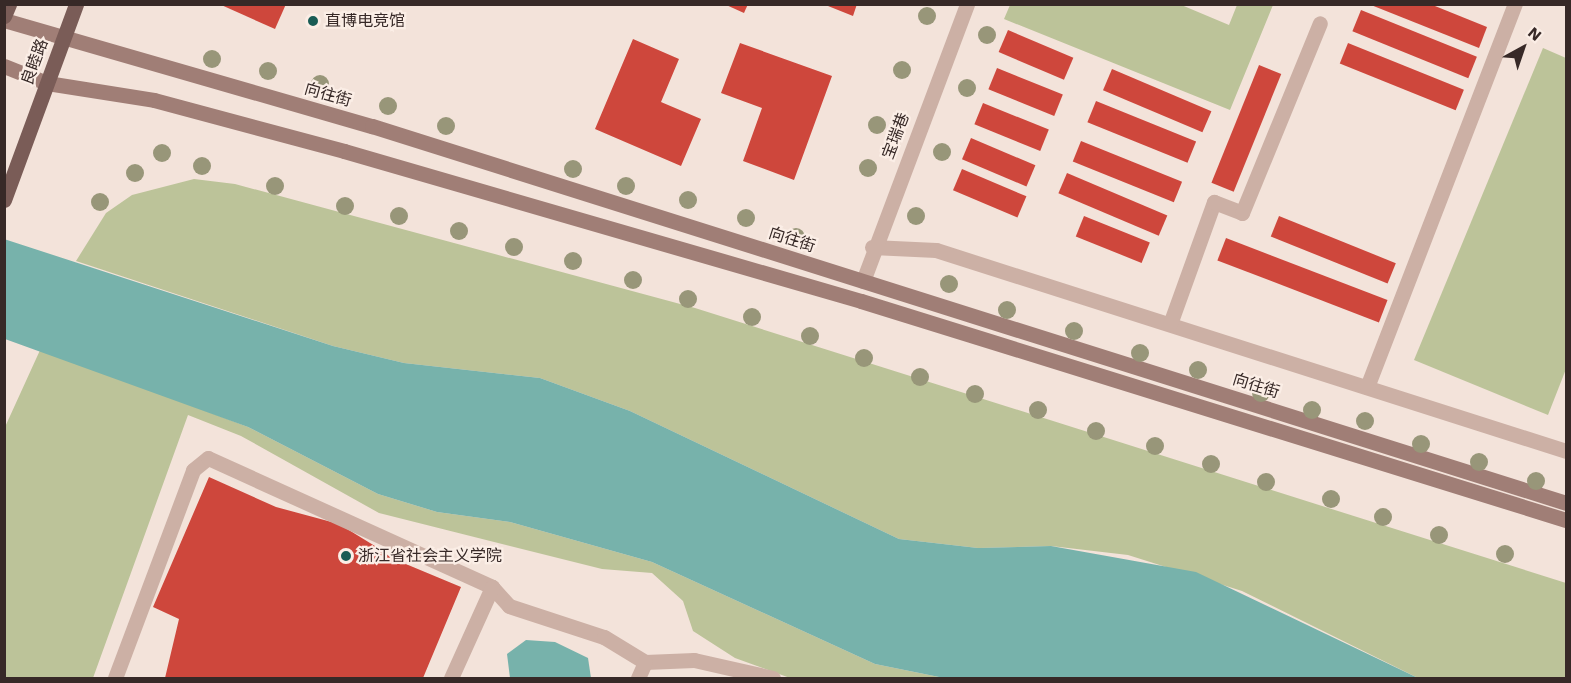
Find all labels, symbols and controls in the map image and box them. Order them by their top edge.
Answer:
place label: 直博电竞馆 [325,11,405,31]
marker: 直博电竞馆 [306,14,320,28]
north arrow [1493,18,1553,78]
text: N [1524,23,1546,45]
street label: 良睦路 [18,36,52,88]
street label: 向往街 [302,79,354,111]
street label: 宝瑞巷 [878,110,914,162]
street label: 向往街 [766,223,818,257]
street label: 向往街 [1230,370,1282,402]
place label: 浙江省社会主义学院 [358,546,502,566]
marker: 浙江省社会主义学院 [339,549,353,563]

